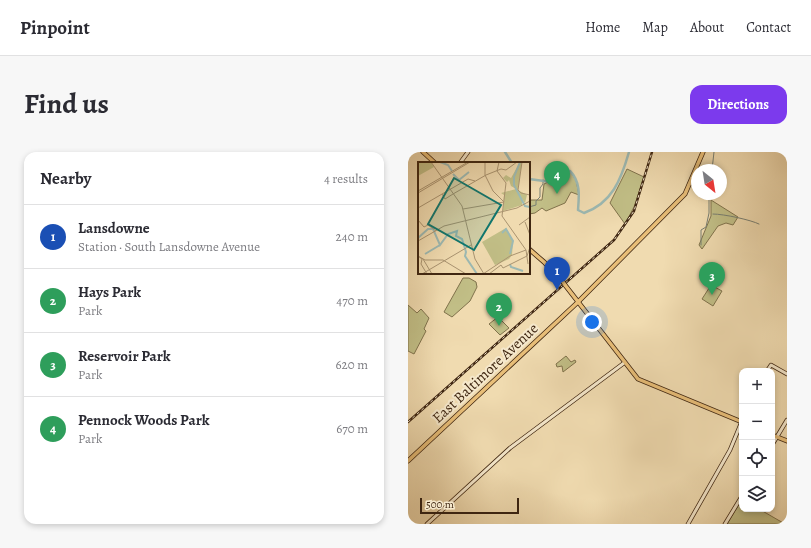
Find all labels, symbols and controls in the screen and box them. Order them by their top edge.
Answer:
text: Pinpoint [20,15,90,41]
text: Home [585,18,620,37]
text: Map [642,18,668,37]
text: About [690,18,724,37]
text: Contact [746,18,791,37]
text: Find us [24,85,109,123]
button: Directions [690,85,787,124]
pin: 4 [544,161,570,194]
inset map [418,162,530,274]
north arrow [691,164,727,200]
text: Nearby [40,167,91,190]
text: 4 results [324,170,368,187]
text: Lansdowne [78,218,150,238]
text: 1 [51,228,55,245]
text: 240 m [336,228,368,245]
text: Station · South Lansdowne Avenue [78,238,260,255]
pin: 1 [544,257,570,290]
pin: 3 [699,262,725,295]
text: Hays Park [78,282,141,302]
text: 2 [50,292,56,309]
text: 470 m [336,292,368,309]
pin: 2 [486,293,512,326]
text: Park [78,302,102,319]
your location [582,312,602,332]
street label: East Baltimore Avenue [428,318,543,427]
text: Reservoir Park [78,346,171,366]
text: 3 [50,356,56,373]
text: 620 m [335,356,368,373]
text: Park [78,366,102,383]
map controls [739,368,775,512]
button: + [739,368,775,404]
button: − [739,404,775,440]
text: Pennock Woods Park [78,410,209,430]
text: 4 [50,420,56,437]
text: 670 m [336,420,368,437]
text: Park [78,430,102,447]
button: locate [739,440,775,476]
button: layers [739,476,775,512]
scale bar [420,496,519,515]
text: 500 m [426,497,454,512]

